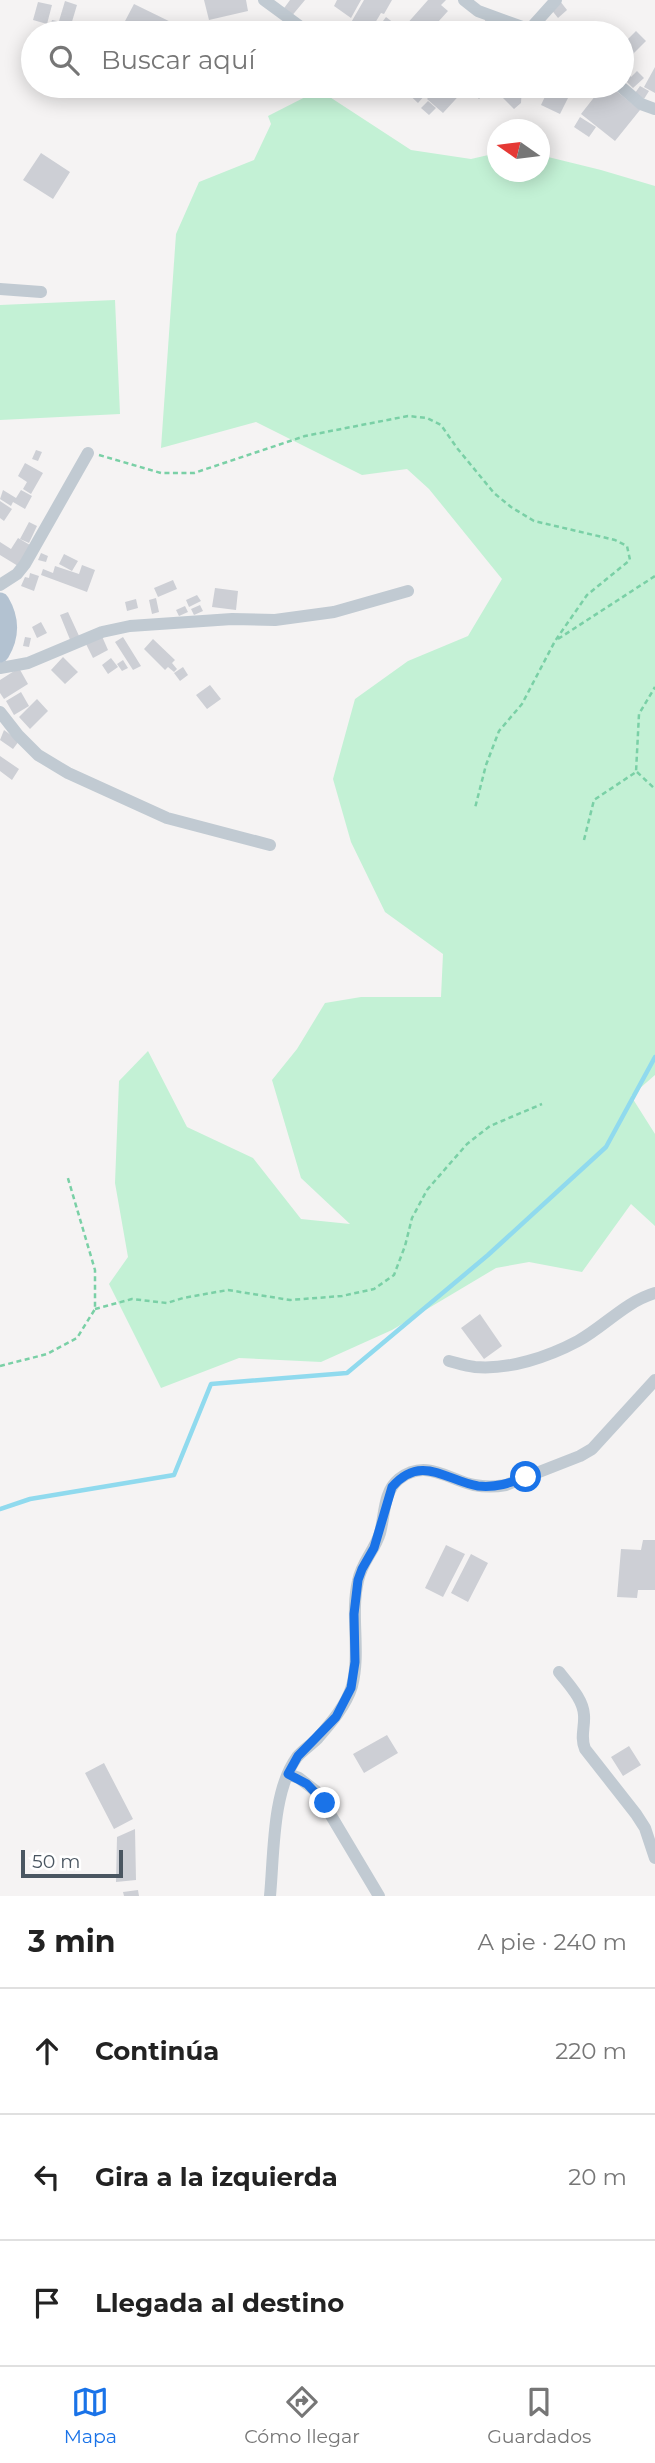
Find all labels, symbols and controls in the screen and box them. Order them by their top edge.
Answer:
search box [21,21,634,98]
icon: search [45,41,83,79]
text: Buscar aquí [101,44,255,76]
north arrow [487,119,550,182]
route start [510,1461,541,1492]
route end [309,1787,340,1818]
scale bar [21,1847,122,1879]
text: 50 m [32,1850,80,1873]
text: 3 min [28,1923,115,1960]
text: A pie · 240 m [478,1928,627,1956]
icon: ahead [28,2032,66,2070]
text: Continúa [95,2035,219,2067]
text: 220 m [555,2037,627,2065]
icon: left [28,2158,66,2196]
text: Gira a la izquierda [95,2161,338,2193]
text: 20 m [568,2163,627,2191]
icon: arrive [28,2284,66,2322]
text: Llegada al destino [95,2287,344,2319]
tab: Mapa [64,2383,117,2448]
tab: Cómo llegar [244,2383,360,2448]
tab: Guardados [487,2383,591,2448]

